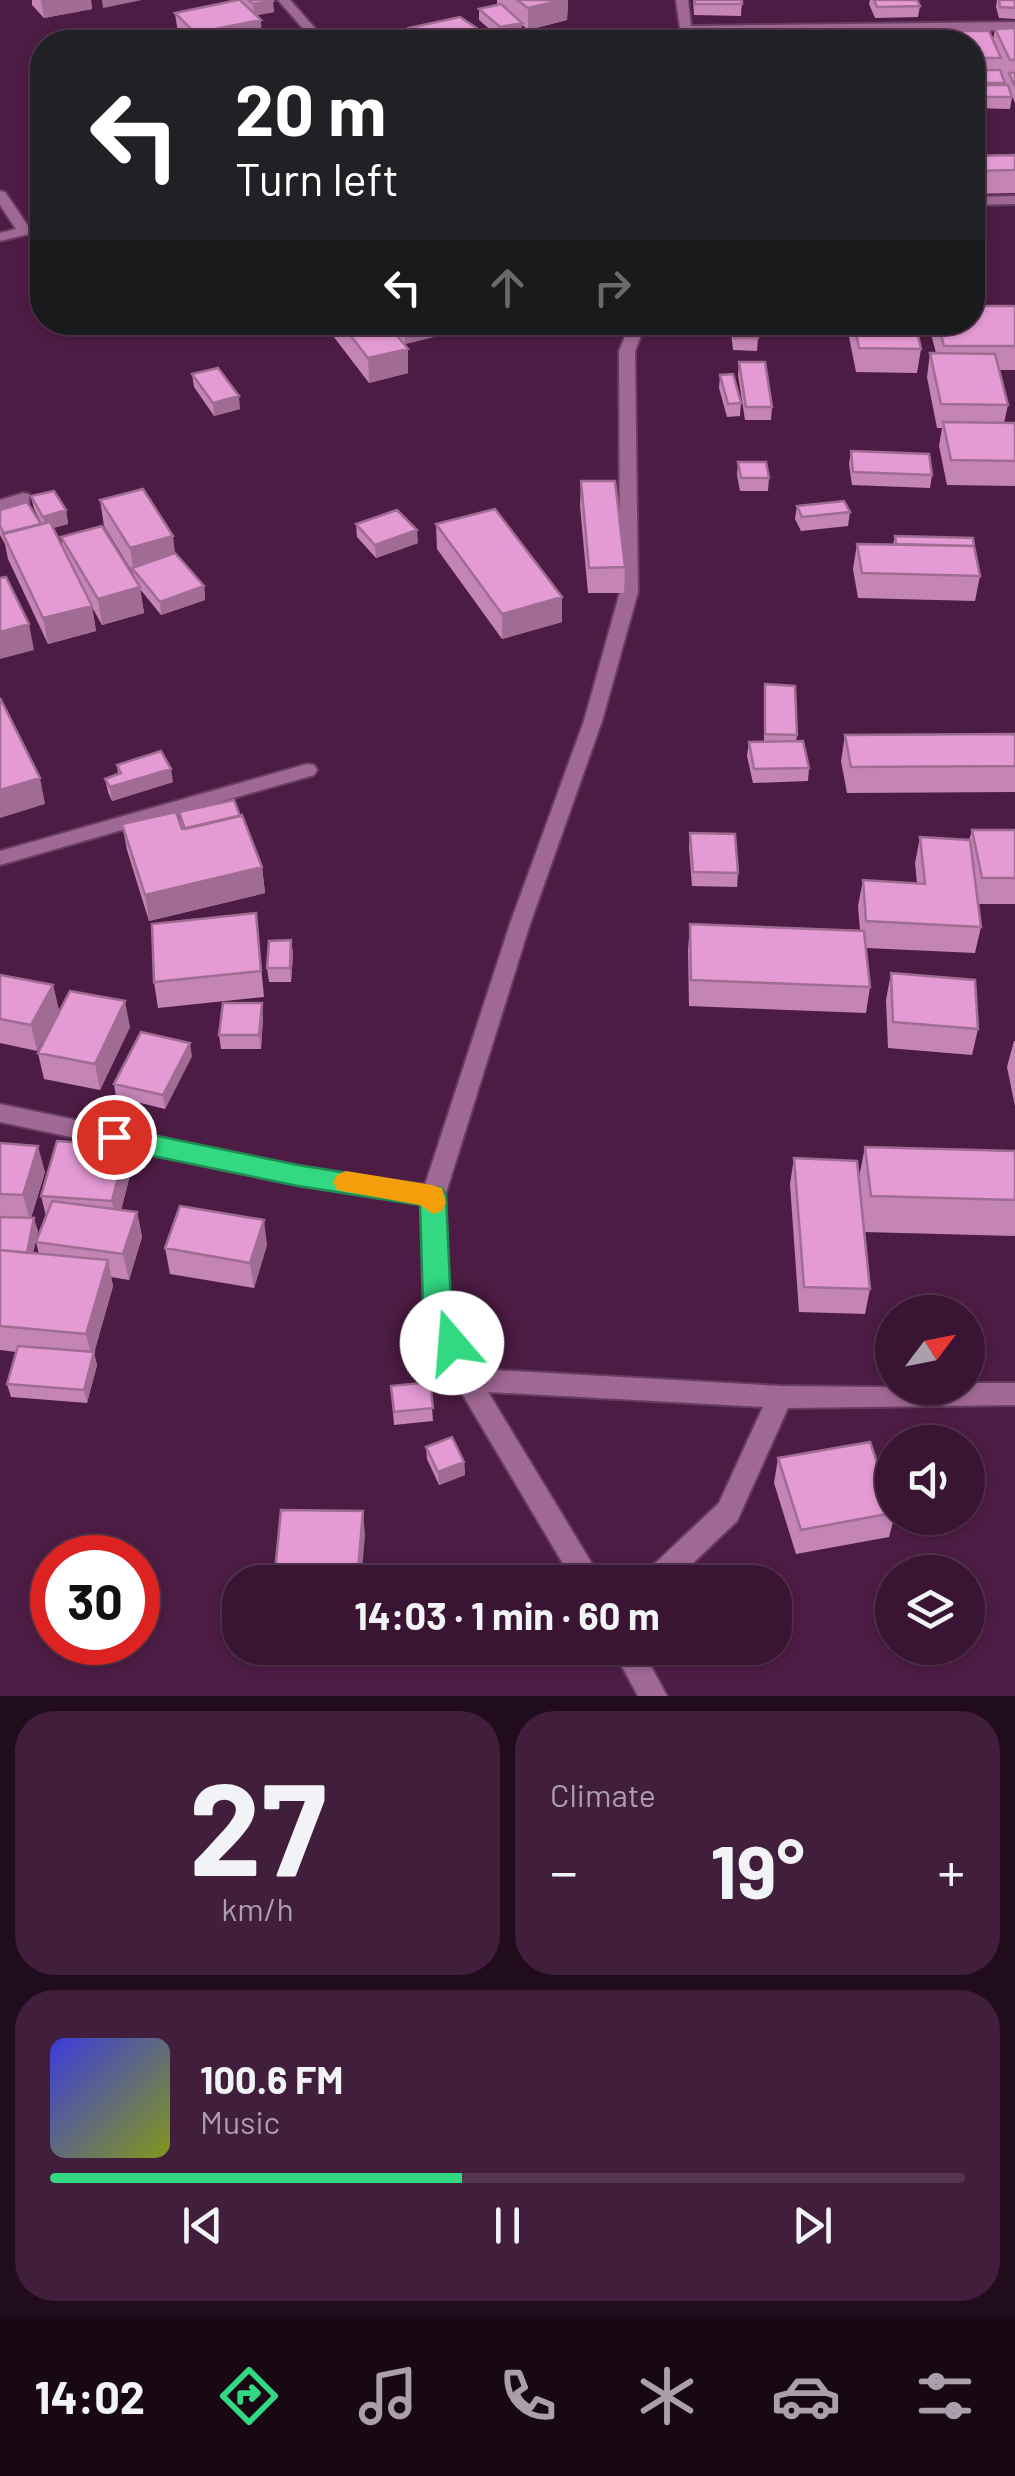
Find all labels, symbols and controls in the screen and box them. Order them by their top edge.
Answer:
text: 20 m [235,66,387,150]
icon: left [70,70,200,200]
text: Turn left [235,151,399,205]
icon: left [375,260,430,315]
icon: ahead [480,260,535,315]
icon: right [585,260,640,315]
pin [72,1095,157,1180]
icon: arrive [87,1110,142,1165]
position arrow [400,1291,504,1395]
north arrow [875,1295,985,1405]
map controls [875,1295,985,1665]
button: sound [875,1425,985,1535]
speed limit sign: 30 [30,1535,160,1665]
button: layers [875,1555,985,1665]
text: 14:03 · 1 min · 60 m [354,1592,660,1638]
text: 27 [189,1746,326,1902]
text: Climate [550,1775,656,1813]
text: 19° [710,1824,805,1914]
text: − [550,1837,578,1903]
text: + [937,1837,965,1903]
text: km/h [221,1889,294,1927]
text: 100.6 FM [200,2056,344,2102]
text: Music [200,2102,280,2140]
icon: previous [175,2198,230,2253]
icon: pause [480,2198,535,2253]
icon: next [785,2198,840,2253]
icon: directions [214,2361,284,2431]
icon: music [353,2361,423,2431]
icon: phone [493,2361,563,2431]
icon: climate [632,2361,702,2431]
icon: car [771,2361,841,2431]
icon: filters [910,2361,980,2431]
text: 14:02 [35,2369,145,2423]

